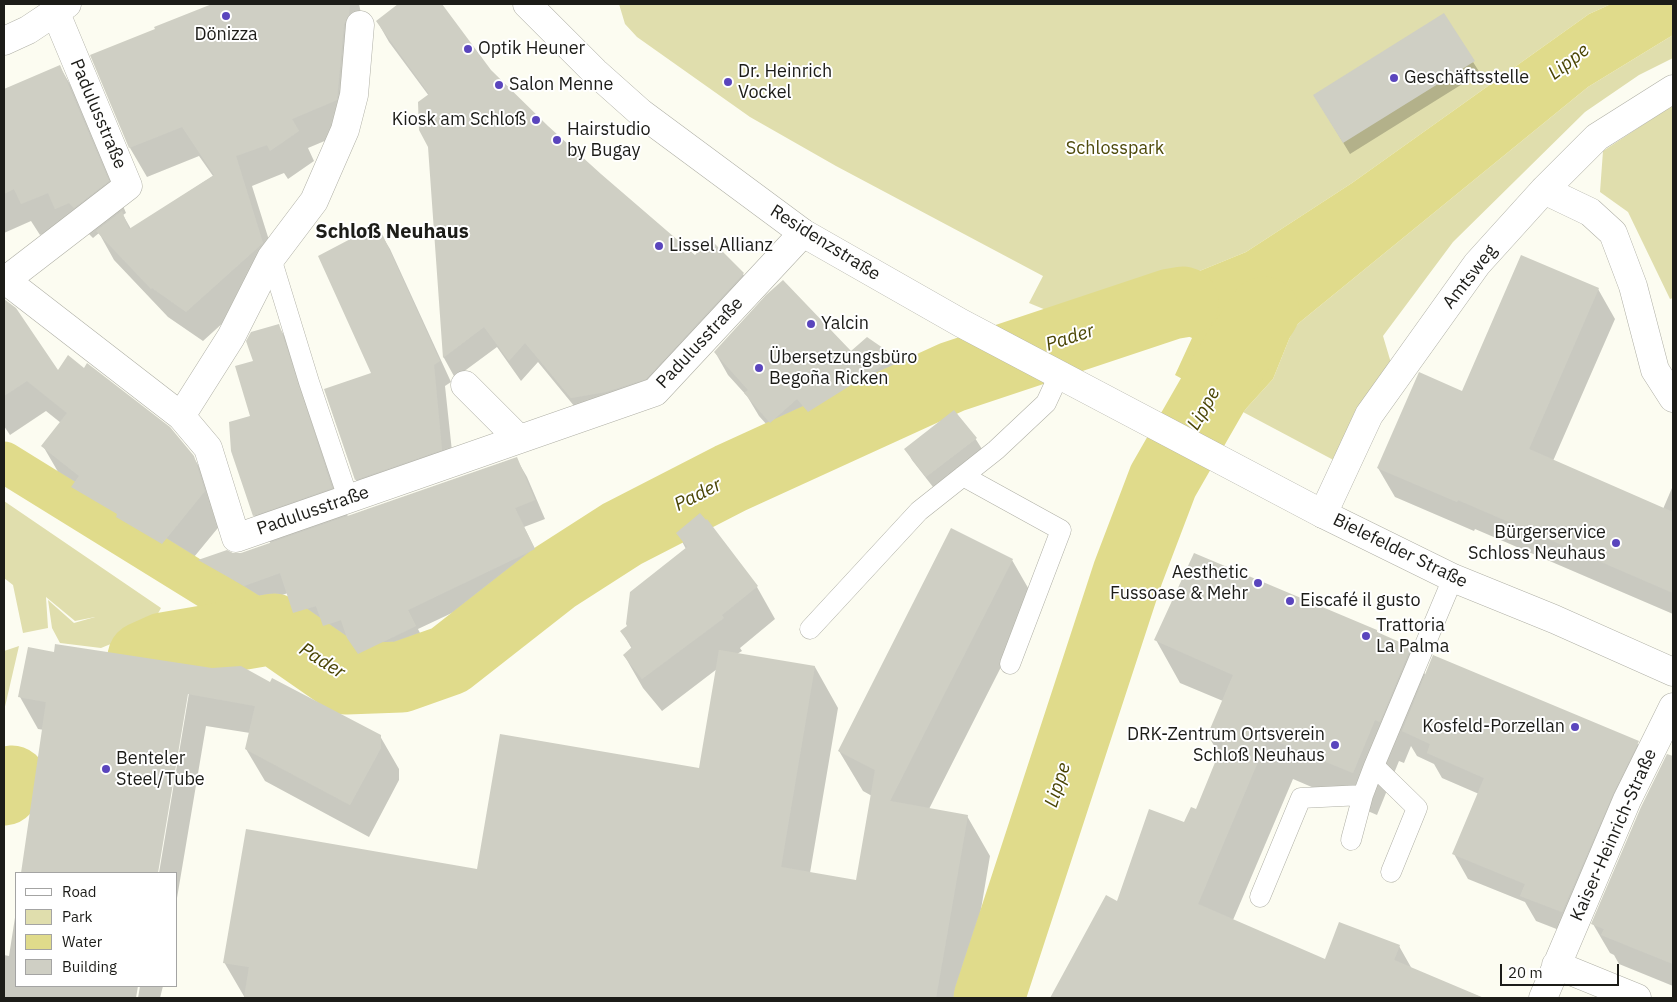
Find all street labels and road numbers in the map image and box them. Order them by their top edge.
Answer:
street label: Padulusstraße [65,56,131,172]
street label: Residenzstraße [766,201,884,285]
street label: Amtsweg [1438,241,1502,313]
street label: Padulusstraße [652,293,748,393]
street label: Padulusstraße [254,482,372,540]
street label: Bielefelder Straße [1329,509,1471,593]
street label: Kaiser-Heinrich-Straße [1566,746,1662,924]

